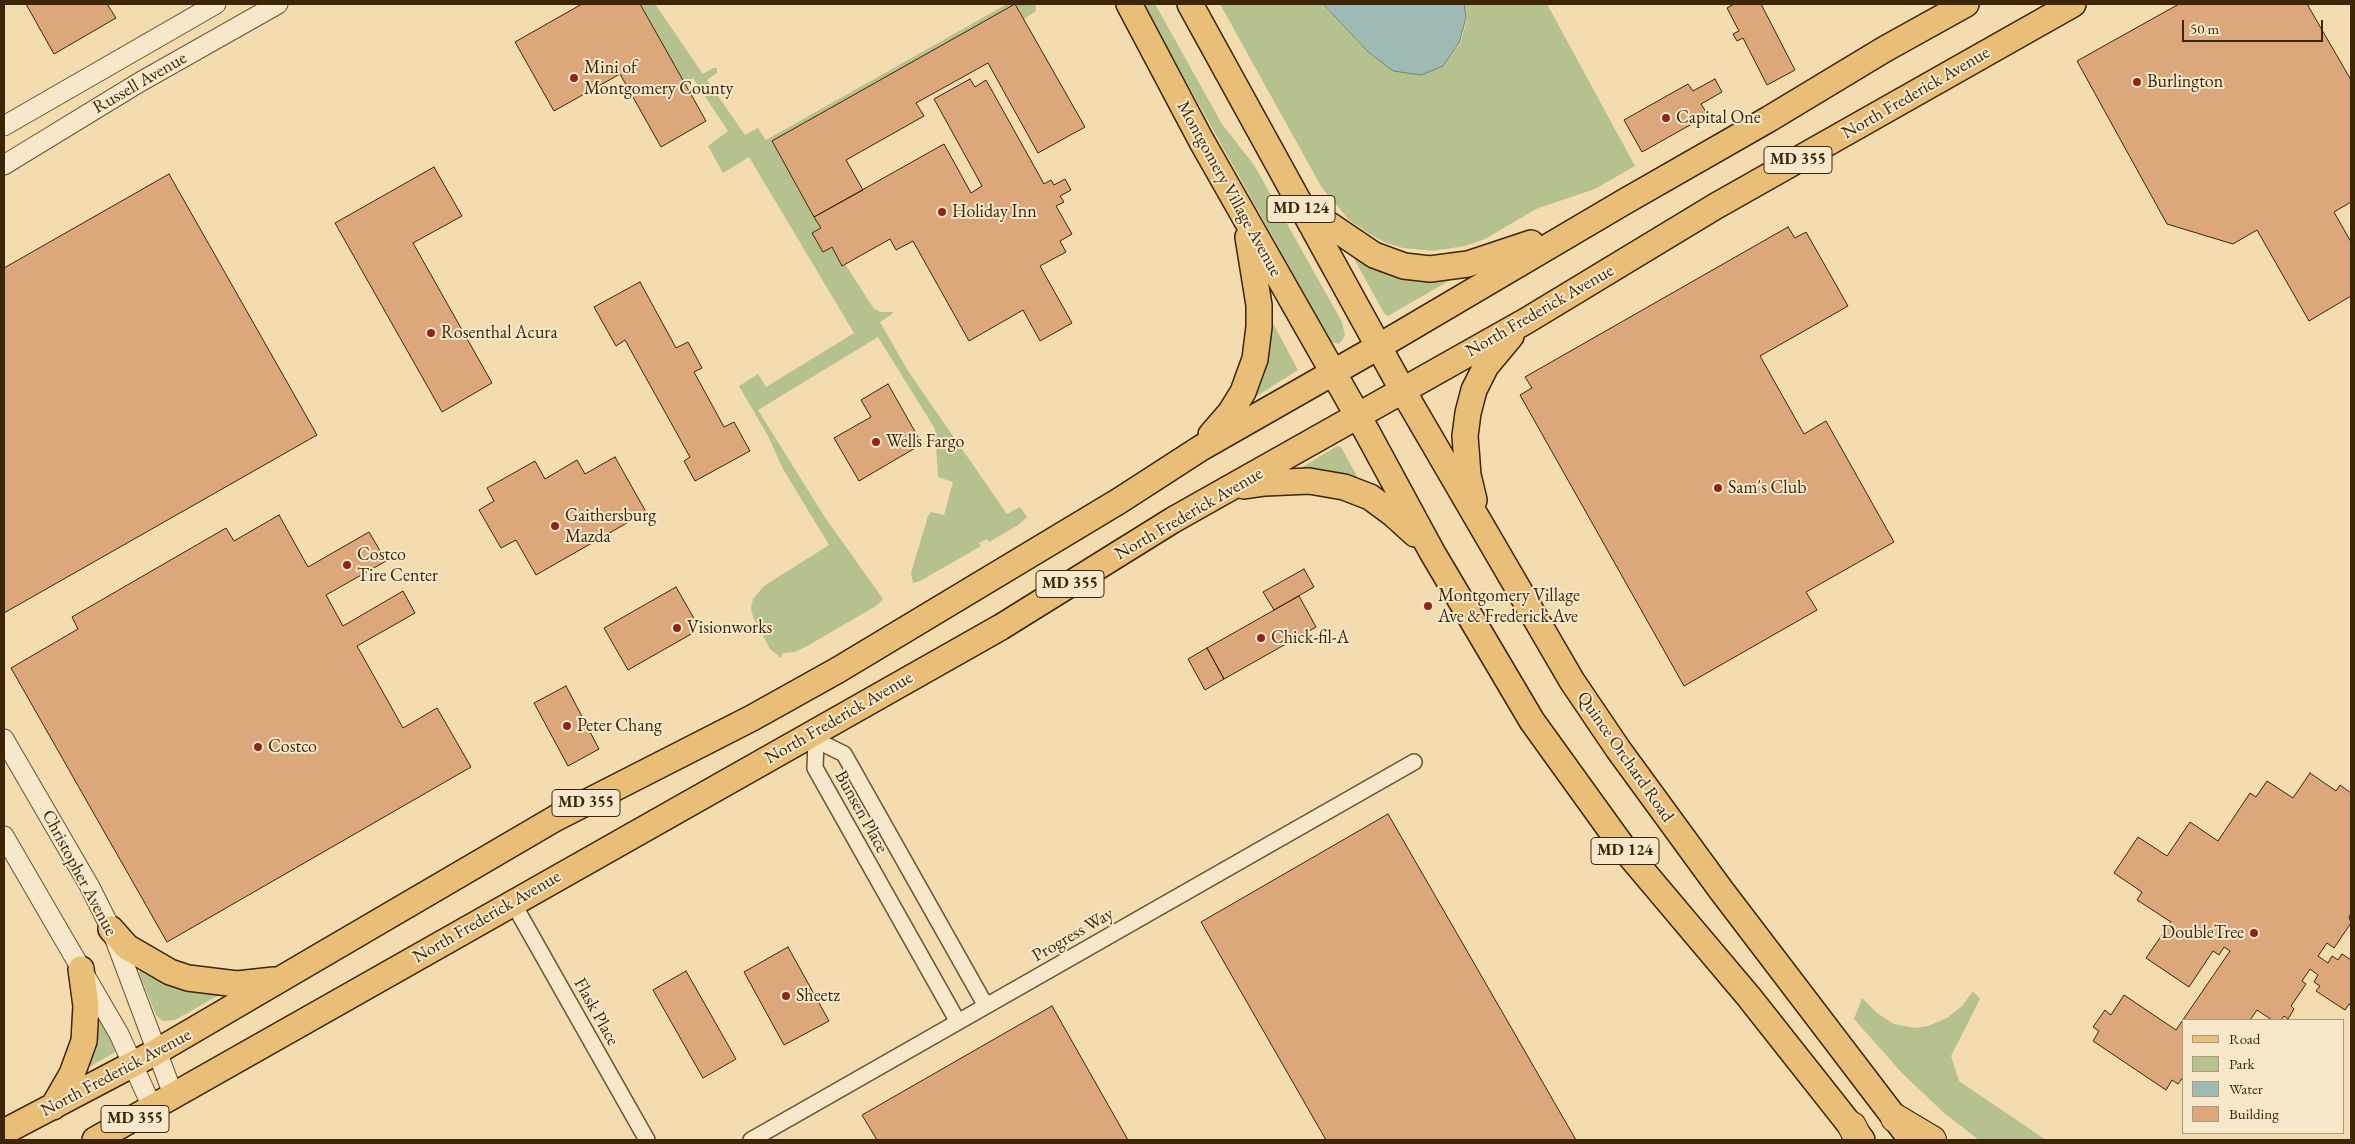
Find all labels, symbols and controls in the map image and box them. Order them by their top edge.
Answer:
scale bar [2185,10,2326,42]
text: 50 m [2190,19,2219,38]
street label: North Frederick Avenue [1838,42,1994,144]
street label: Russell Avenue [89,47,191,119]
place label: Mini of Montgomery County [584,57,733,100]
place label: Burlington [2147,71,2223,93]
marker: Mini of Montgomery County [568,72,580,84]
marker: Burlington [2131,76,2143,88]
street label: Montgomery Village Avenue [1172,97,1286,281]
place label: Capital One [1676,107,1761,129]
marker: Capital One [1660,112,1672,124]
road number: MD 355 [1764,146,1832,174]
road number: MD 124 [1267,195,1335,222]
place label: Holiday Inn [952,201,1037,223]
marker: Holiday Inn [936,206,948,218]
street label: North Frederick Avenue [1462,260,1618,362]
place label: Rosenthal Acura [441,322,558,344]
marker: Rosenthal Acura [425,327,437,339]
place label: Wells Fargo [886,431,964,453]
marker: Wells Fargo [870,436,882,448]
street label: North Frederick Avenue [1111,463,1267,565]
place label: Sam's Club [1728,477,1806,499]
marker: Sam's Club [1712,482,1724,494]
place label: Gaithersburg Mazda [565,505,656,548]
marker: Gaithersburg Mazda [549,520,561,532]
place label: Costco Tire Center [357,544,438,586]
marker: Costco Tire Center [341,559,353,571]
road number: MD 355 [1036,570,1104,598]
place label: Montgomery Village Ave & Frederick Ave [1438,585,1580,628]
marker: Montgomery Village Ave & Frederick Ave [1422,600,1434,612]
place label: Visionworks [687,617,772,639]
marker: Visionworks [671,622,683,634]
place label: Chick-fil-A [1271,627,1349,649]
marker: Chick-fil-A [1255,632,1267,644]
street label: North Frederick Avenue [761,667,917,769]
street label: Quince Orchard Road [1572,687,1678,827]
place label: Peter Chang [577,715,662,737]
marker: Peter Chang [561,720,573,732]
place label: Costco [268,736,317,758]
marker: Costco [252,741,264,753]
street label: Bunsen Place [830,767,892,857]
road number: MD 355 [552,790,620,816]
street label: Christopher Avenue [37,806,121,940]
road number: MD 124 [1591,838,1659,864]
street label: North Frederick Avenue [409,866,565,968]
street label: Progress Way [1028,903,1118,967]
place label: DoubleTree [2162,922,2244,944]
marker: DoubleTree [2248,927,2260,939]
street label: Flask Place [569,974,623,1050]
place label: Sheetz [796,985,840,1007]
marker: Sheetz [780,990,792,1002]
legend [2182,1019,2345,1134]
street label: North Frederick Avenue [37,1024,195,1122]
text: Road [2229,1029,2260,1048]
text: Park [2229,1054,2255,1073]
text: Water [2229,1079,2263,1098]
text: Building [2229,1104,2279,1123]
road number: MD 355 [101,1106,169,1132]

